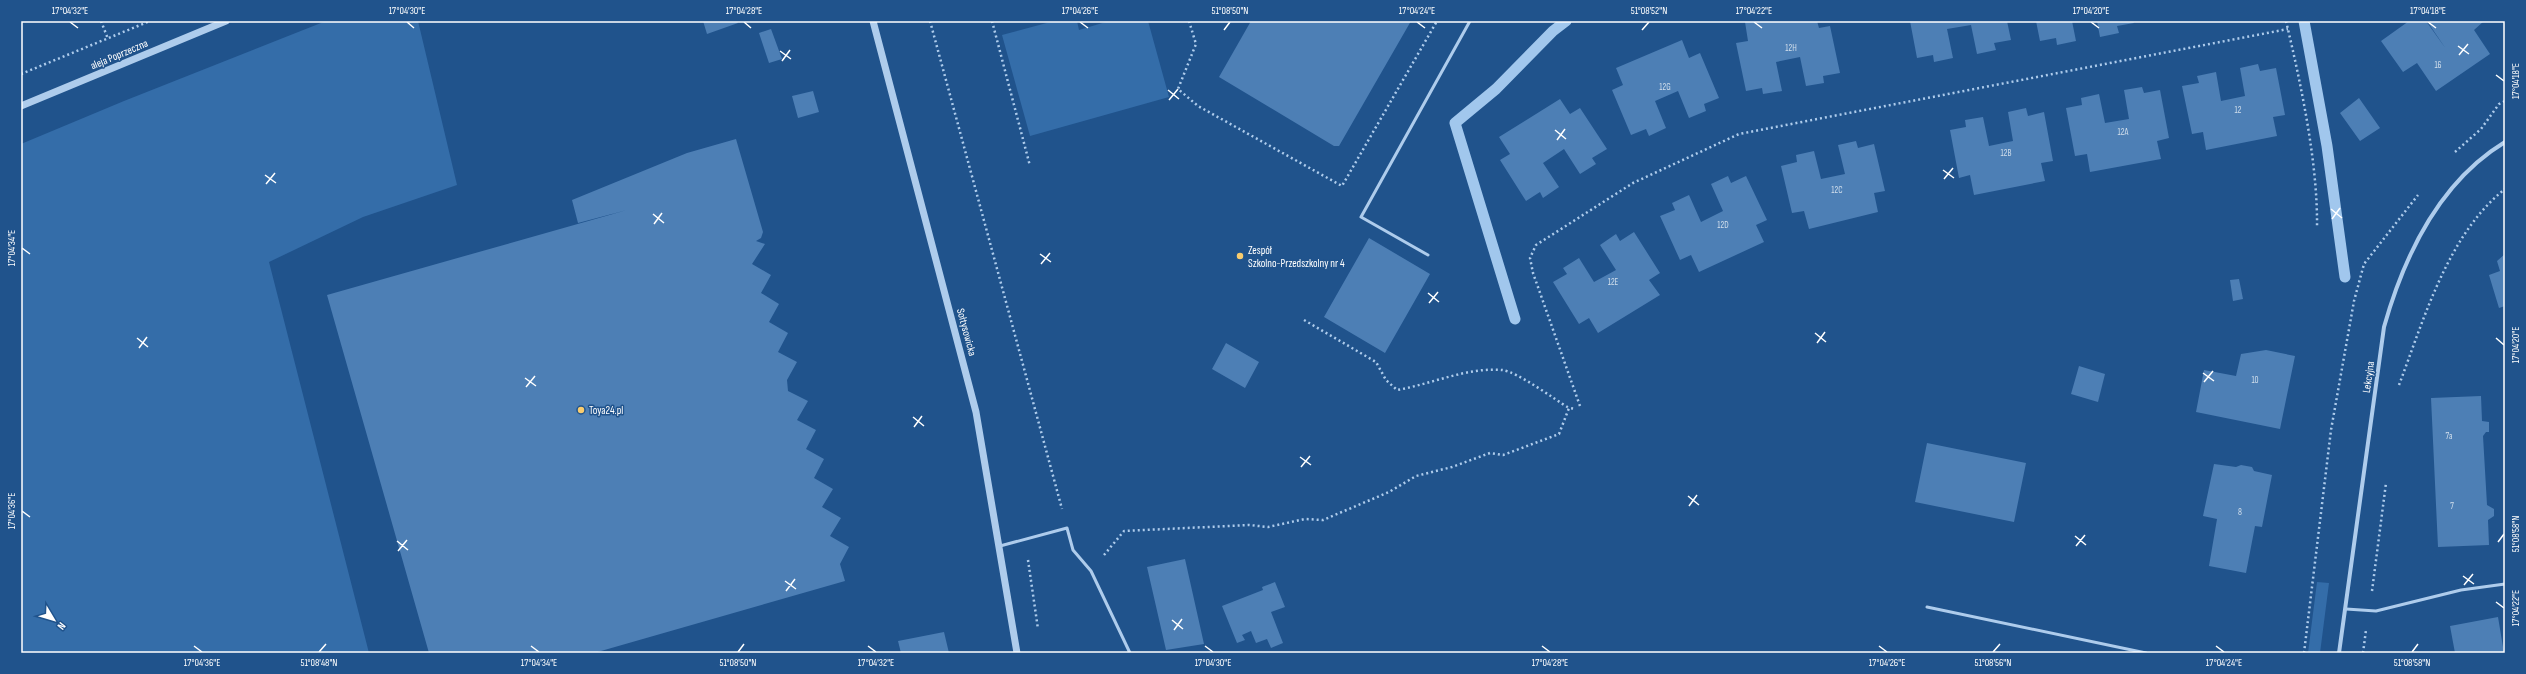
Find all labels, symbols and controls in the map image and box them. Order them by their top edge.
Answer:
text: 17°04'32"E [52,5,88,17]
text: 17°04'30"E [389,5,425,17]
text: 17°04'28"E [726,5,762,17]
text: 17°04'26"E [1062,5,1098,17]
text: 51°08'50"N [1212,5,1248,17]
text: 17°04'24"E [1399,5,1435,17]
text: 51°08'52"N [1631,5,1667,17]
text: 17°04'22"E [1736,5,1772,17]
text: 17°04'20"E [2073,5,2109,17]
text: 17°04'18"E [2410,5,2446,17]
street label: aleja Poprzeczna [89,37,150,72]
house number: 12H [1785,43,1797,54]
house number: 16 [2434,60,2442,71]
text: 17°04'18"E [2510,63,2522,99]
house number: 12G [1659,82,1671,93]
house number: 12 [2235,105,2242,116]
house number: 12A [2118,127,2129,138]
house number: 12B [2001,148,2011,159]
house number: 12C [1831,185,1843,196]
house number: 12D [1717,220,1729,231]
text: 17°04'34"E [6,230,18,266]
place label: Zespół Szkolno-Przedszkolny nr 4 [1248,244,1345,270]
marker: Zespół Szkolno-Przedszkolny nr 4 [1235,251,1245,261]
house number: 12E [1608,277,1619,288]
street label: Sołtysowicka [954,307,979,357]
text: 17°04'20"E [2510,327,2522,363]
street label: Lekcyjna [2360,360,2377,394]
house number: 10 [2251,375,2259,386]
place label: Toya24.pl [589,404,623,417]
marker: Toya24.pl [576,405,586,415]
house number: 7a [2446,431,2452,442]
text: 17°04'36"E [6,493,18,529]
house number: 7 [2450,501,2454,512]
house number: 8 [2238,507,2242,518]
text: 51°08'58"N [2510,516,2522,552]
text: 17°04'22"E [2510,590,2522,626]
north arrow [34,600,74,640]
text: N [54,620,68,632]
text: 17°04'36"E [184,657,220,669]
text: 51°08'48"N [301,657,337,669]
text: 17°04'34"E [521,657,557,669]
text: 51°08'50"N [720,657,756,669]
text: 17°04'32"E [858,657,894,669]
text: 17°04'30"E [1195,657,1231,669]
text: 17°04'28"E [1532,657,1568,669]
text: 17°04'26"E [1869,657,1905,669]
text: 51°08'56"N [1975,657,2011,669]
text: 17°04'24"E [2206,657,2242,669]
text: 51°08'58"N [2394,657,2430,669]

